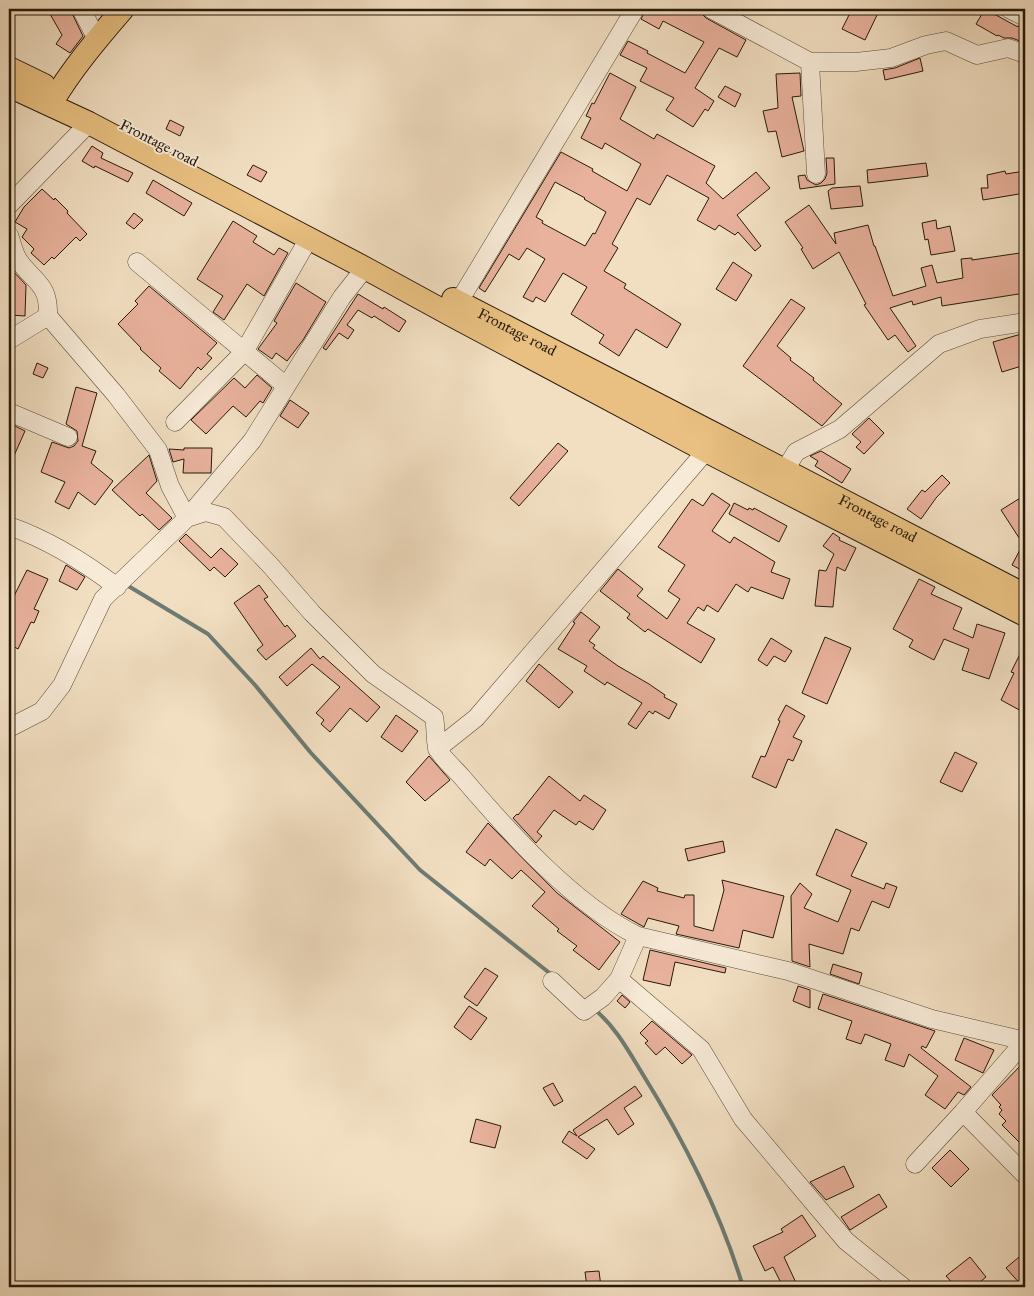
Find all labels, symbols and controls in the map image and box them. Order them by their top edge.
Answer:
street label: Frontage road [117,115,202,171]
street label: Frontage road [475,304,560,360]
street label: Frontage road [835,491,920,546]

